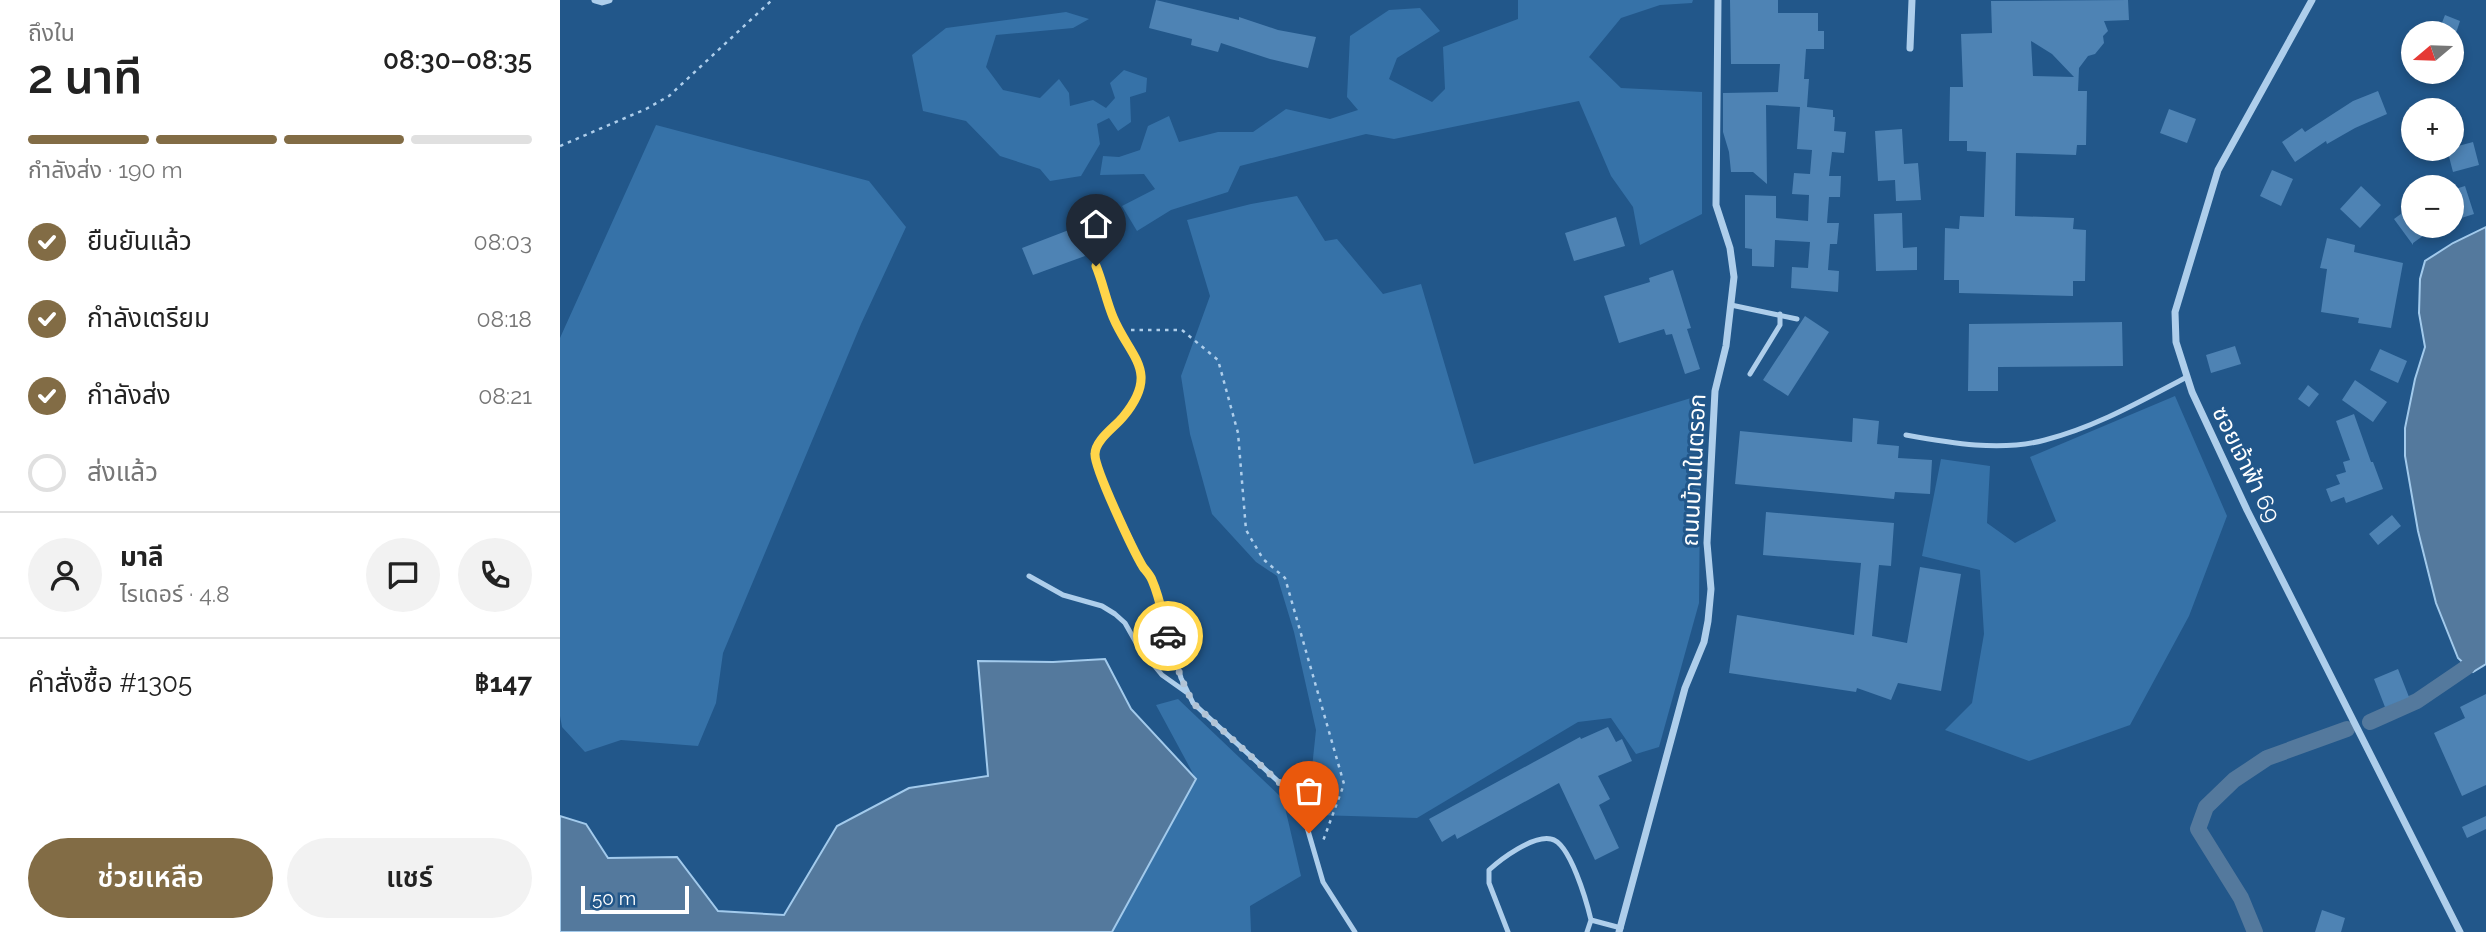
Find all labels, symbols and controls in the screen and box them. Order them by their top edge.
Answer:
text: ถึงใน [28,19,75,46]
north arrow [2401,21,2464,84]
map controls [2401,21,2464,238]
text: 08:30–08:35 [383,45,532,75]
text: 2 นาที [28,50,142,104]
button: + [2401,98,2464,161]
text: กำลังส่ง · 190 m [28,156,183,183]
button: − [2401,175,2464,238]
pin [1066,194,1126,266]
icon: home [1077,205,1115,243]
icon: check [28,223,66,261]
text: ยืนยันแล้ว [87,226,192,256]
text: 08:03 [474,228,532,255]
icon: check [28,300,66,338]
text: กำลังเตรียม [87,303,210,333]
text: 08:18 [476,305,532,332]
icon: check [28,377,66,415]
text: กำลังส่ง [87,380,171,410]
text: 08:21 [478,382,532,409]
street label: ถนนบ้านในตรอก [1676,393,1710,547]
street label: ซอยเจ้าฟ้า 69 [2207,402,2287,526]
text: ส่งแล้ว [87,457,158,487]
button: person [28,538,102,612]
button: chat [366,538,440,612]
button: phone [458,538,532,612]
text: มาลี [120,542,164,572]
text: ไรเดอร์ · 4.8 [120,580,230,607]
courier [1133,601,1203,671]
icon: car [1149,617,1187,655]
text: คำสั่งซื้อ #1305 [28,668,192,698]
text: ฿147 [475,668,532,698]
pin [1279,761,1339,833]
icon: bag [1290,772,1328,810]
button: ช่วยเหลือ [28,838,273,918]
button: แชร์ [287,838,532,918]
scale bar [581,883,690,915]
text: 50 m [592,887,636,909]

